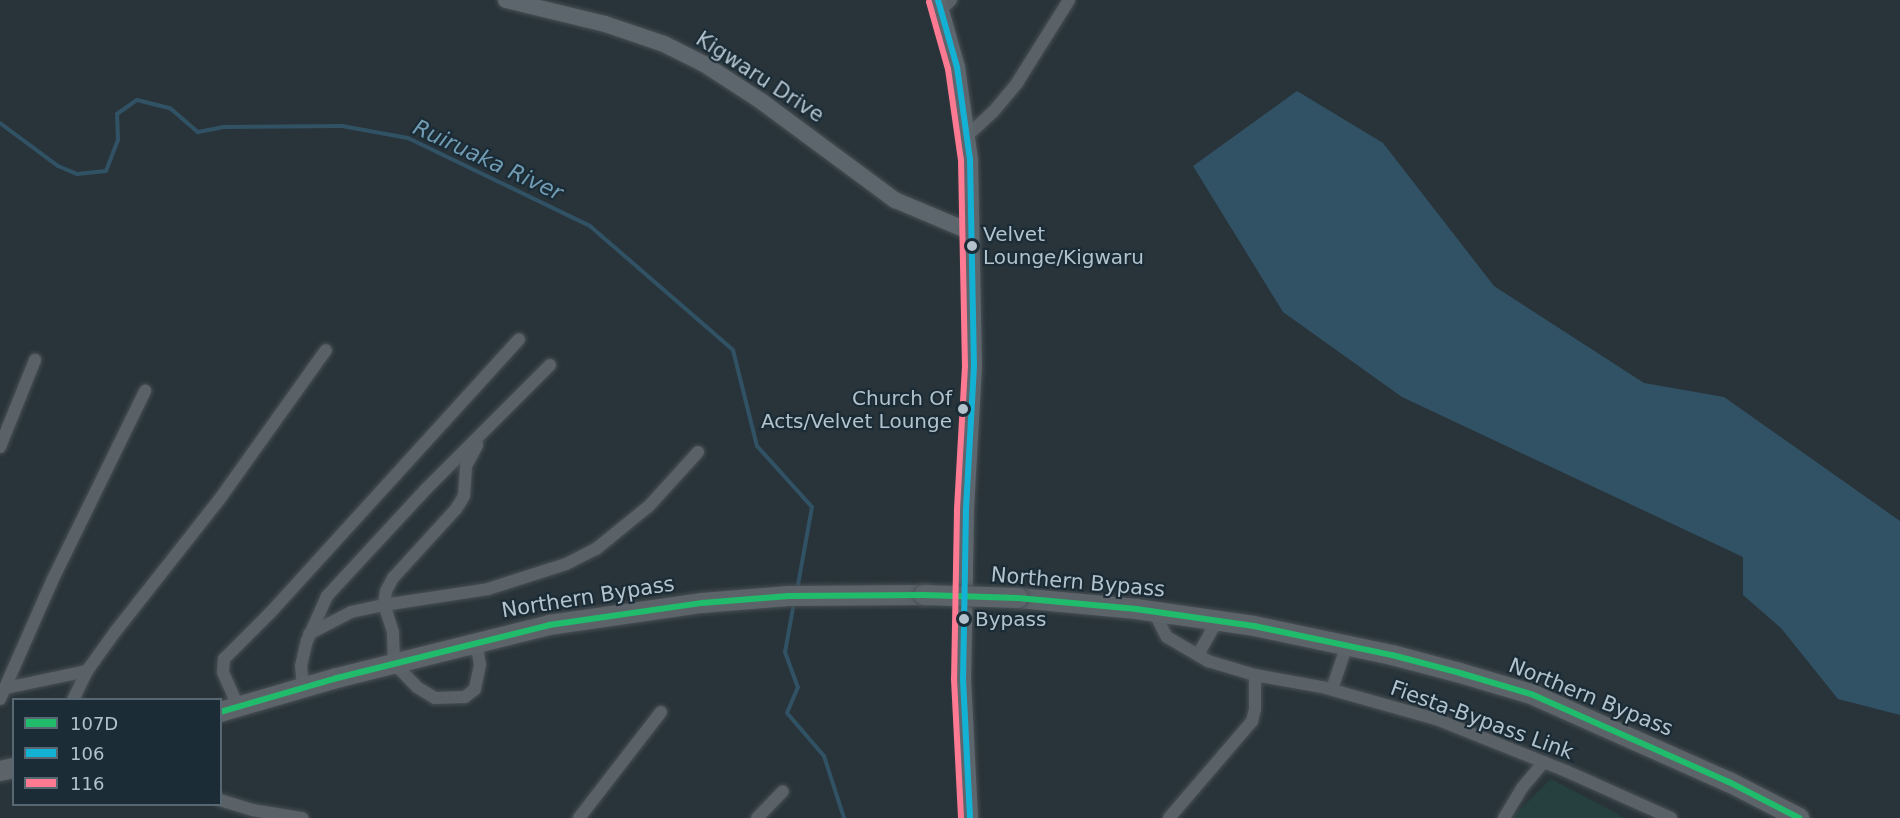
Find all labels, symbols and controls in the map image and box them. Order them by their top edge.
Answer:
street label: Kigwaru Drive [691,26,829,128]
water label: Ruiruaka River [409,114,567,206]
place label: Velvet Lounge/Kigwaru [983,222,1144,269]
marker: Velvet Lounge/Kigwaru [966,240,978,252]
place label: Church Of Acts/Velvet Lounge [761,386,952,433]
marker: Church Of Acts/Velvet Lounge [957,403,969,415]
street label: Northern Bypass [990,562,1166,602]
street label: Northern Bypass [500,571,676,623]
place label: Bypass [975,607,1046,631]
marker: Bypass [958,613,970,625]
street label: Northern Bypass [1505,653,1677,741]
street label: Fiesta-Bypass Link [1387,675,1577,765]
legend [12,698,222,806]
text: 107D [70,713,118,734]
text: 106 [70,743,104,764]
text: 116 [70,773,104,794]

